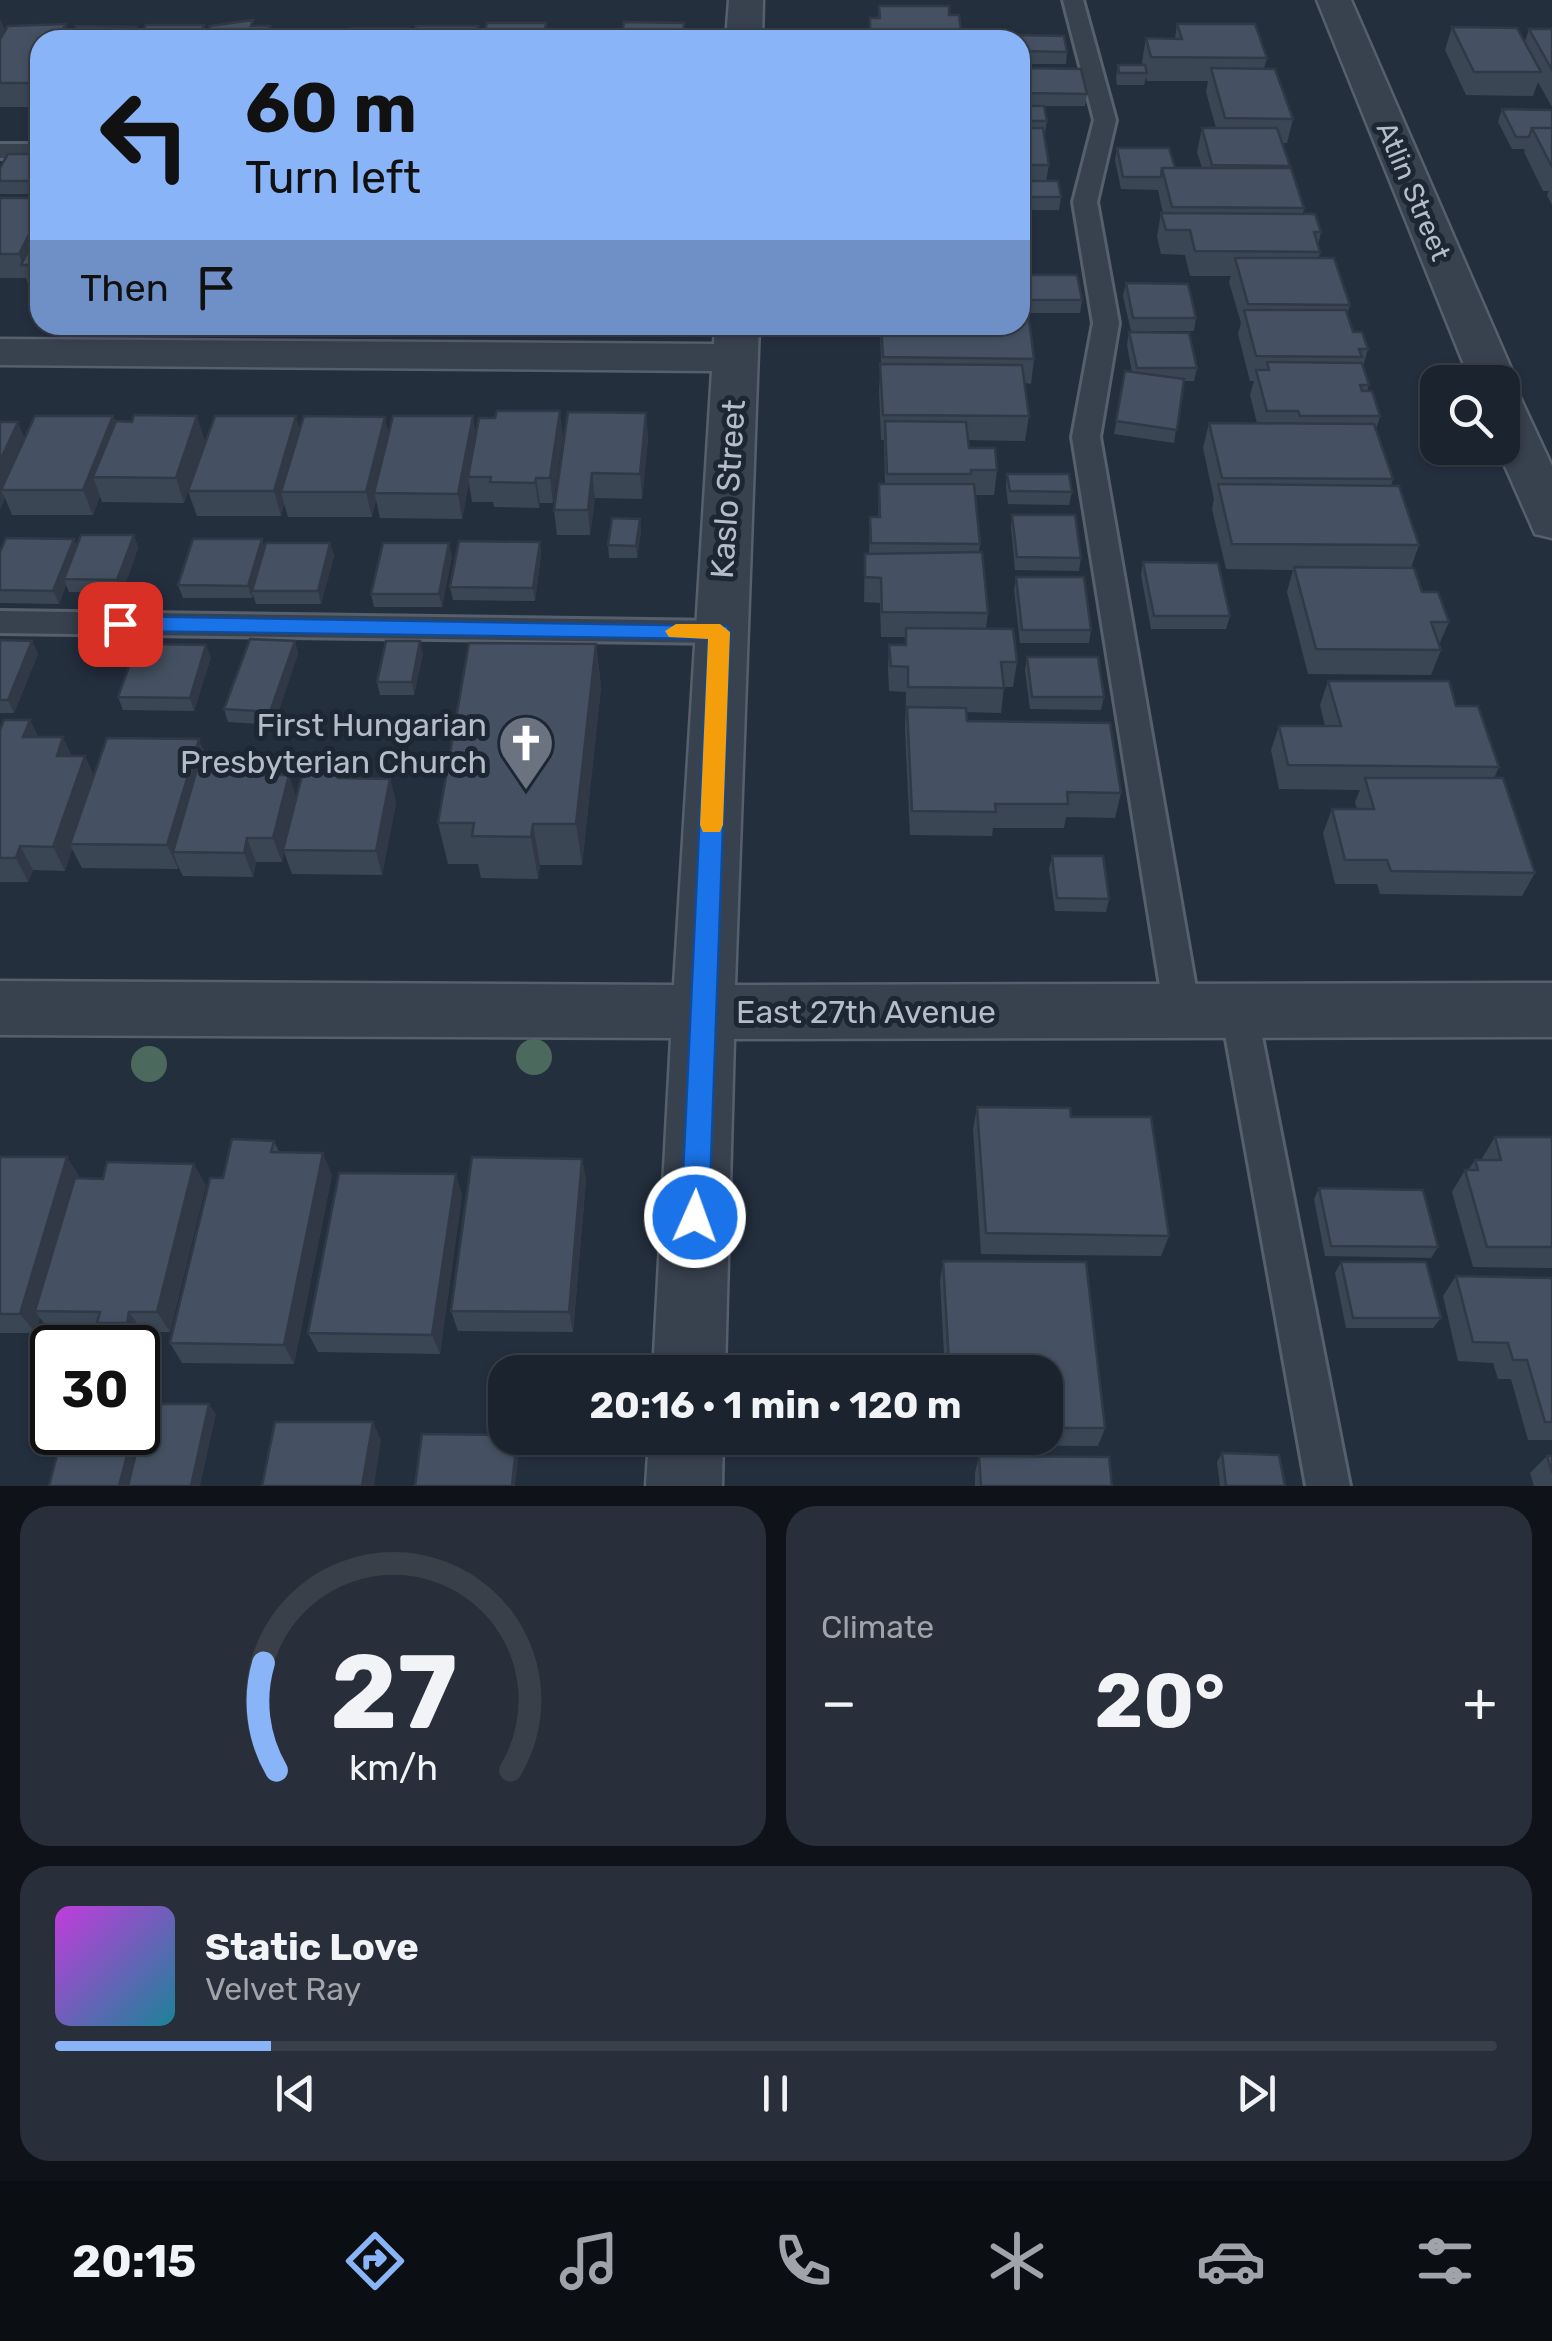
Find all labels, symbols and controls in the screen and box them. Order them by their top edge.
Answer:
text: 60 m [245,67,417,150]
icon: left [80,70,210,200]
street label: Atlin Street [1370,117,1458,265]
text: Turn left [245,151,421,204]
icon: arrive [189,260,244,315]
text: Then [80,265,169,311]
map controls [1420,365,1520,465]
button: search [1420,365,1520,465]
street label: Kaslo Street [703,398,753,580]
pin [78,582,163,667]
icon: arrive [93,597,148,652]
place label: First Hungarian Presbyterian Church [180,706,487,781]
church icon: First Hungarian Presbyterian Church [496,713,556,792]
street label: East 27th Avenue [736,993,996,1031]
position arrow [643,1165,747,1269]
speed limit sign: 30 [30,1325,160,1455]
text: 20:16 · 1 min · 120 m [589,1382,962,1428]
text: Climate [821,1608,934,1646]
text: 27 [329,1631,457,1754]
text: 20° [1094,1657,1225,1746]
text: − [821,1670,857,1735]
text: + [1463,1670,1497,1735]
text: km/h [348,1747,438,1789]
text: Static Love [205,1924,419,1970]
text: Velvet Ray [205,1970,361,2008]
icon: previous [268,2066,323,2121]
icon: pause [748,2066,803,2121]
icon: next [1229,2066,1284,2121]
icon: directions [340,2226,410,2296]
icon: music [554,2226,624,2296]
icon: phone [768,2226,838,2296]
icon: climate [982,2226,1052,2296]
icon: car [1196,2226,1266,2296]
icon: filters [1410,2226,1480,2296]
text: 20:15 [72,2235,196,2288]

